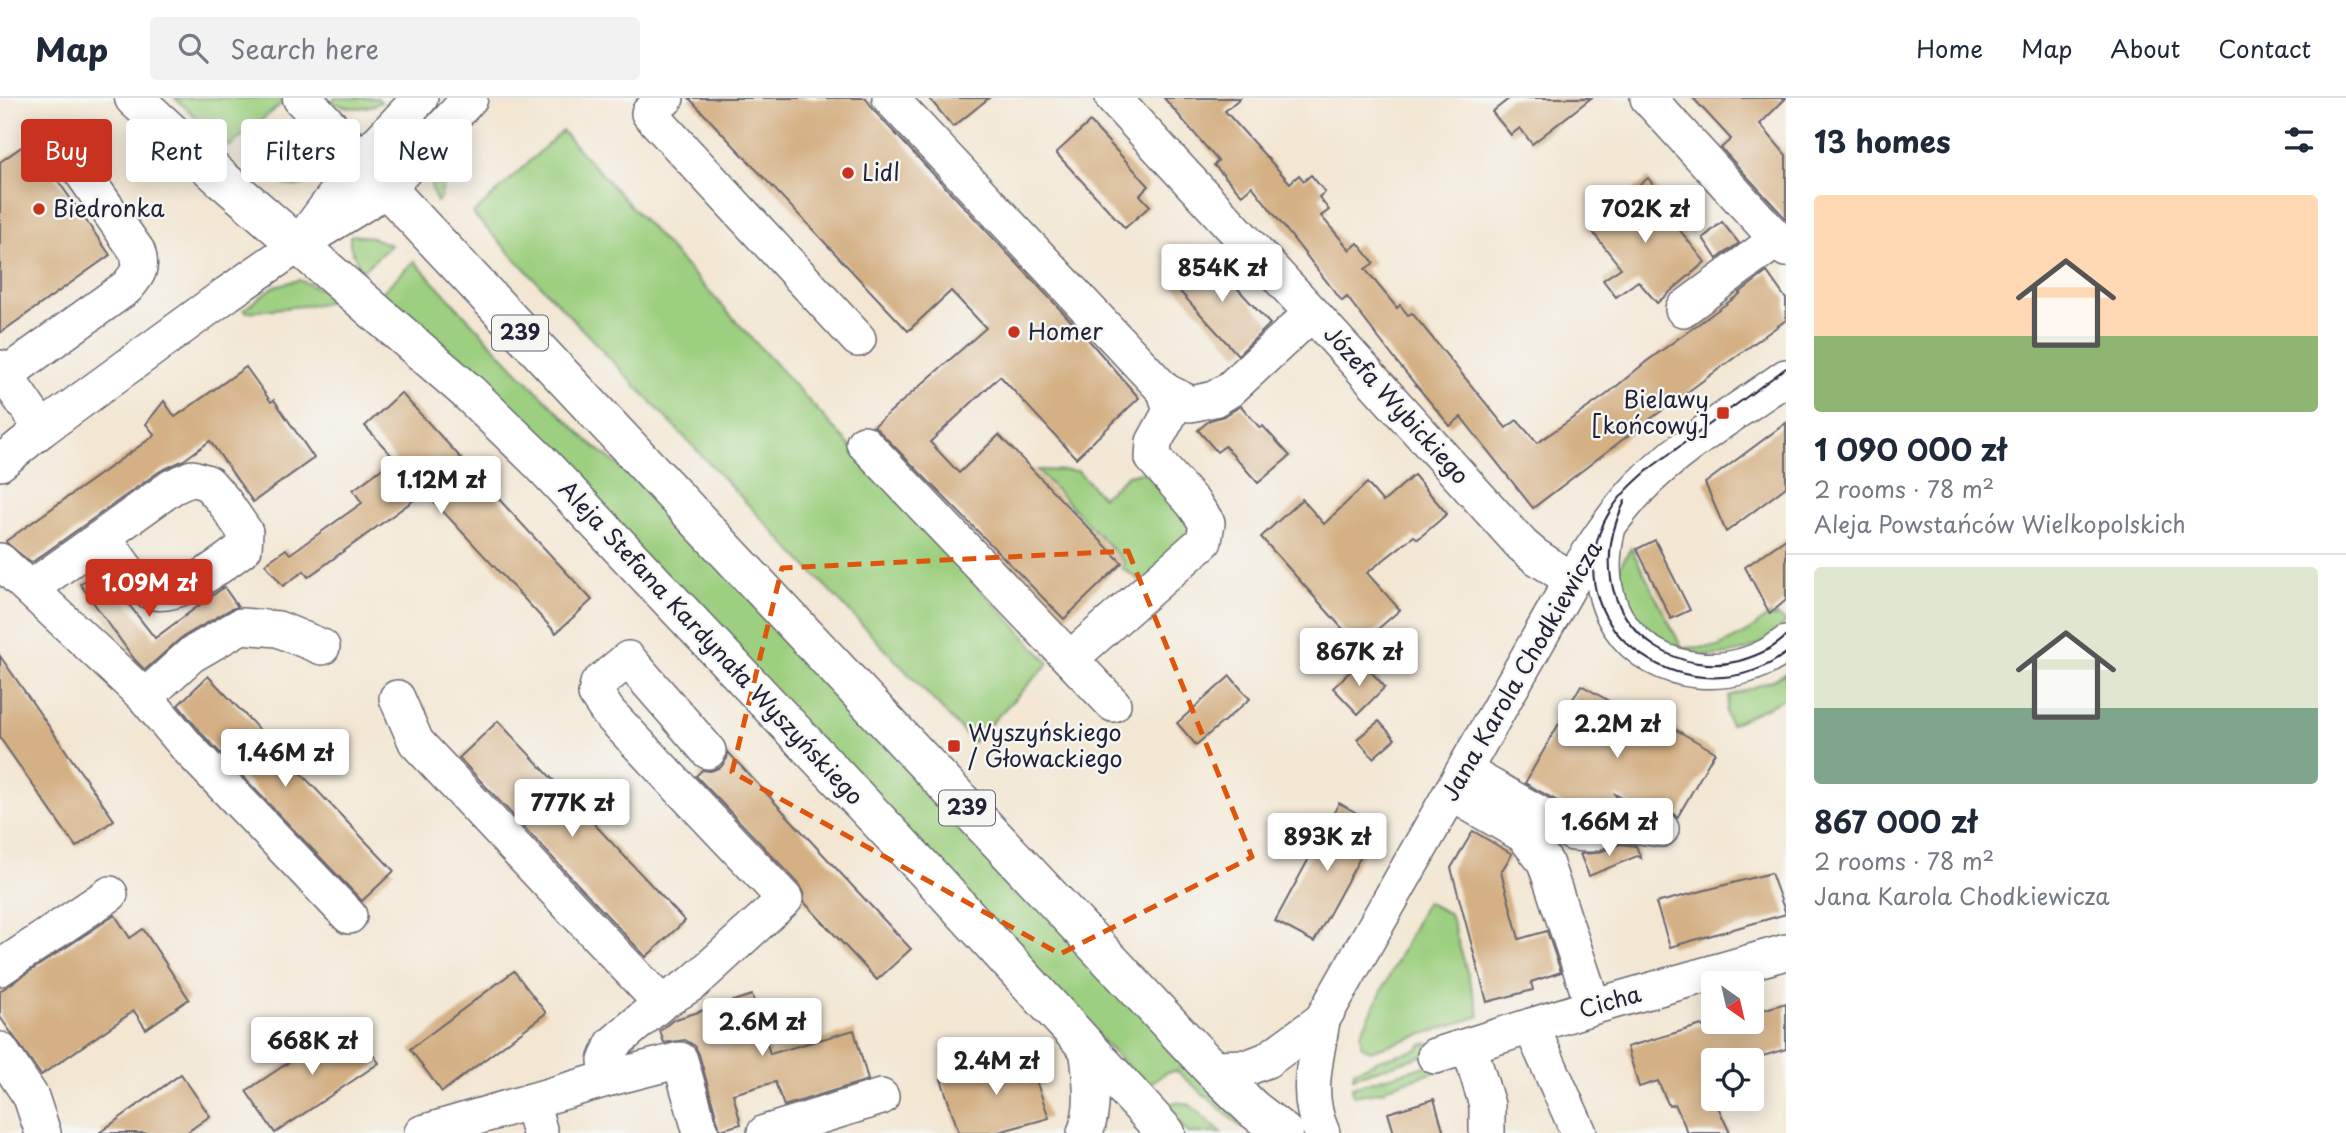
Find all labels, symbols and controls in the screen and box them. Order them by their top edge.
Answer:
search box [150,17,640,80]
text: Map [35,23,108,73]
icon: search [174,29,212,67]
text: Search here [230,29,379,68]
text: Home [1916,30,1983,66]
text: Map [2021,30,2072,66]
text: About [2110,30,2180,66]
text: Contact [2218,30,2311,66]
text: 13 homes [1814,118,1951,163]
chip: Buy [21,119,112,182]
chip: Rent [126,119,227,182]
chip: Filters [241,119,360,182]
chip: New [374,119,472,182]
icon: filters [2280,121,2318,159]
place label: Lidl [862,154,900,189]
marker: Lidl [840,165,856,181]
pin: 702K zł [1580,186,1710,245]
place label: Biedronka [53,190,165,225]
text: 702K zł [1601,190,1689,225]
marker: Biedronka [31,201,47,217]
icon: home [2003,240,2129,366]
pin: 854K zł [1157,244,1287,304]
text: 854K zł [1177,249,1267,284]
place label: Homer [1028,313,1103,348]
road number: 239 [492,316,548,350]
street label: Józefa Wybickiego [1316,317,1478,491]
marker: Homer [1006,324,1022,340]
place label: Bielawy [końcowy] [1591,381,1709,442]
marker: Bielawy [końcowy] [1715,405,1731,421]
text: 1 090 000 zł [1814,426,2006,471]
pin: 1.12M zł [369,456,513,516]
text: 1.12M zł [397,461,485,496]
text: 2 rooms · 78 m² [1814,471,1994,506]
street label: Aleja Stefana Kardynała Wyszyńskiego [552,472,873,812]
text: Aleja Powstańców Wielkopolskich [1814,506,2186,541]
street label: Jana Karola Chodkiewicza [1432,533,1610,807]
pin: 1.09M zł [77,560,221,619]
text: 1.09M zł [102,564,197,599]
icon: home [2003,612,2129,738]
pin: 867K zł [1294,628,1424,688]
text: 867K zł [1316,633,1402,668]
pin: 2.2M zł [1552,700,1682,760]
text: 2.2M zł [1574,705,1660,740]
place label: Wyszyńskiego / Głowackiego [968,714,1123,775]
pin: 1.46M zł [213,730,357,789]
text: 1.46M zł [237,734,333,769]
marker: Wyszyńskiego / Głowackiego [946,738,962,754]
pin: 777K zł [507,780,637,839]
text: 777K zł [531,784,613,819]
road number: 239 [939,790,995,826]
pin: 1.66M zł [1537,798,1681,858]
text: 867 000 zł [1814,798,1977,843]
text: 1.66M zł [1561,803,1657,838]
pin: 893K zł [1262,814,1392,873]
text: 893K zł [1284,818,1370,853]
text: 2 rooms · 78 m² [1814,843,1994,878]
text: Jana Karola Chodkiewicza [1814,878,2110,913]
north arrow [1701,971,1764,1034]
map controls [1701,971,1764,1111]
street label: Cicha [1574,975,1645,1026]
pin: 2.6M zł [697,998,827,1058]
text: 2.6M zł [719,1003,805,1038]
pin: 668K zł [247,1018,377,1077]
text: 668K zł [267,1022,357,1057]
pin: 2.4M zł [931,1038,1061,1097]
text: 2.4M zł [953,1042,1039,1077]
button: locate [1701,1048,1764,1111]

